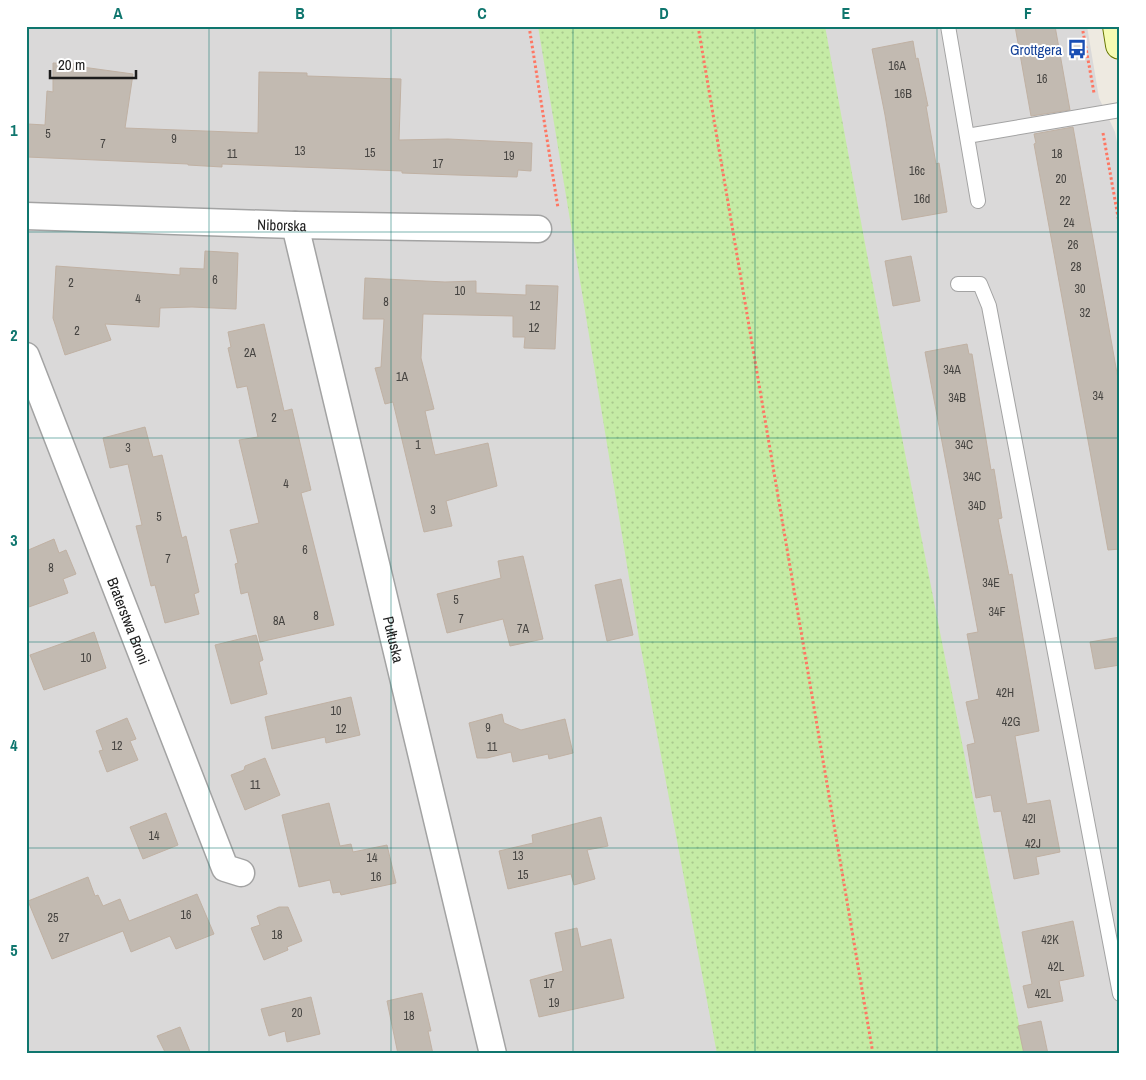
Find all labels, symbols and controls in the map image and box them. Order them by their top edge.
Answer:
text: A [113,2,123,24]
text: B [295,2,305,24]
text: C [477,2,487,24]
text: D [659,2,669,24]
text: E [842,2,851,24]
text: F [1024,2,1032,24]
bus stop icon: Grottgera [1066,38,1088,60]
place label: Grottgera [1010,39,1062,60]
scale bar [50,48,136,80]
text: 20 m [58,54,85,75]
house number: 16A [888,58,906,74]
house number: 16 [1037,71,1047,87]
house number: 16B [894,86,912,102]
text: 1 [10,119,18,141]
house number: 5 [45,126,51,142]
house number: 9 [171,131,177,147]
house number: 7 [100,136,106,152]
house number: 13 [295,143,305,159]
house number: 15 [365,145,376,161]
house number: 11 [227,146,238,162]
house number: 18 [1052,146,1062,162]
house number: 19 [504,148,514,164]
house number: 17 [433,156,444,172]
house number: 16c [909,163,925,179]
house number: 20 [1056,171,1066,187]
house number: 16d [914,191,930,207]
house number: 22 [1060,193,1070,209]
street label: Niborska [257,213,307,236]
house number: 24 [1064,215,1075,231]
house number: 26 [1068,237,1078,253]
house number: 28 [1071,259,1081,275]
house number: 6 [212,272,218,288]
house number: 2 [68,275,74,291]
house number: 30 [1075,281,1085,297]
house number: 10 [455,283,465,299]
house number: 4 [135,291,141,307]
house number: 8 [383,294,389,310]
house number: 12 [530,298,540,314]
house number: 32 [1080,305,1090,321]
house number: 12 [529,320,539,336]
house number: 2 [74,323,80,339]
text: 2 [10,324,18,346]
house number: 2A [244,345,256,361]
house number: 34A [943,362,961,378]
house number: 1A [396,369,408,385]
house number: 34 [1093,388,1104,404]
house number: 34B [948,390,966,406]
house number: 2 [271,410,277,426]
house number: 1 [415,437,421,453]
house number: 34C [955,437,973,453]
house number: 3 [125,440,131,456]
house number: 34C [963,469,981,485]
house number: 4 [283,476,289,492]
house number: 34D [968,498,986,514]
house number: 3 [430,502,436,518]
house number: 5 [156,509,162,525]
text: 3 [10,529,18,551]
house number: 6 [302,542,308,558]
house number: 7 [165,551,171,567]
house number: 8 [48,560,54,576]
street label: Braterstwa Broni [102,574,155,667]
house number: 34E [982,575,1000,591]
house number: 5 [453,592,459,608]
house number: 34F [989,604,1005,620]
house number: 8 [313,608,319,624]
house number: 7 [458,611,464,627]
house number: 8A [273,613,285,629]
street label: Pułtuska [378,614,410,665]
house number: 7A [517,621,529,637]
house number: 10 [81,650,91,666]
house number: 42H [996,685,1014,701]
house number: 10 [331,703,341,719]
house number: 42G [1002,714,1020,730]
house number: 9 [485,720,491,736]
house number: 12 [336,721,346,737]
text: 4 [10,734,18,756]
house number: 12 [112,738,122,754]
house number: 11 [487,739,498,755]
house number: 11 [250,777,261,793]
house number: 42I [1022,811,1036,827]
house number: 14 [149,828,160,844]
house number: 42J [1025,836,1041,852]
house number: 13 [513,848,523,864]
house number: 14 [367,850,378,866]
house number: 15 [518,867,529,883]
house number: 16 [371,869,381,885]
house number: 16 [181,907,191,923]
house number: 25 [48,910,59,926]
house number: 18 [272,927,282,943]
house number: 27 [59,930,70,946]
house number: 42K [1041,932,1059,948]
text: 5 [10,939,18,961]
house number: 42L [1048,959,1065,975]
house number: 17 [544,976,555,992]
house number: 42L [1035,986,1052,1002]
house number: 19 [549,995,559,1011]
house number: 20 [292,1005,302,1021]
house number: 18 [404,1008,414,1024]

